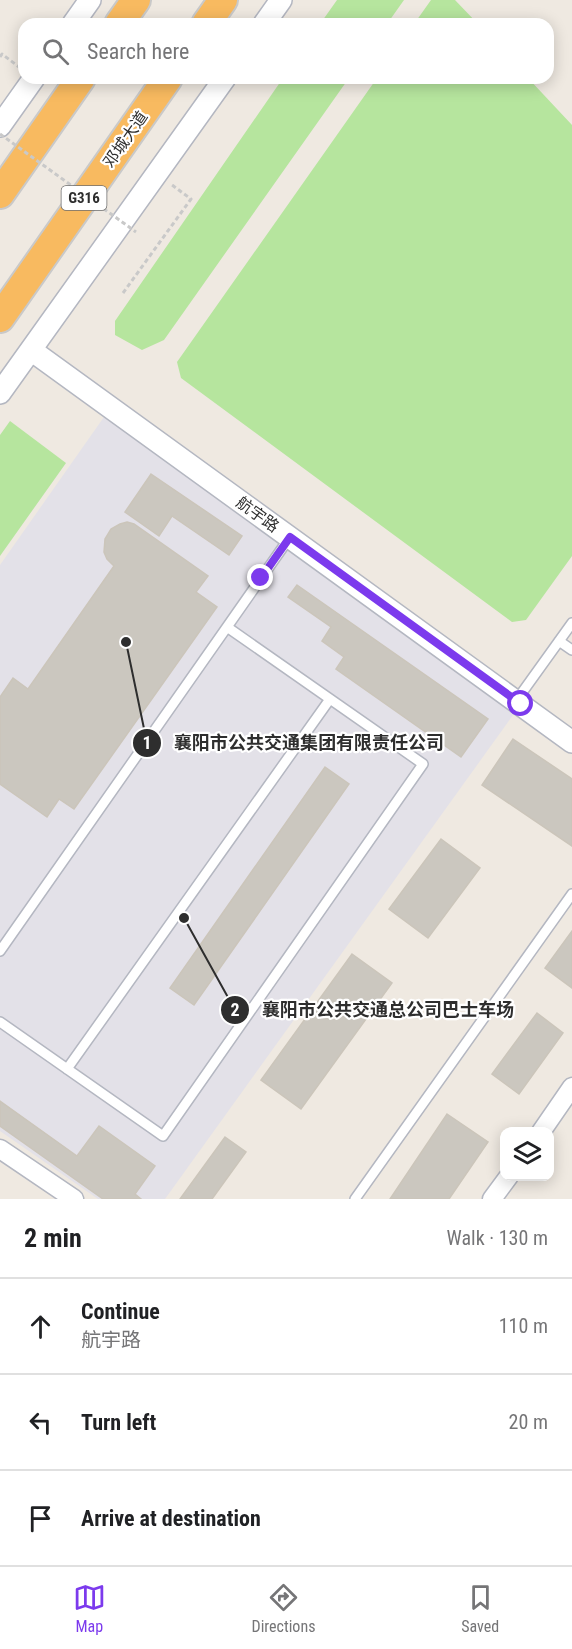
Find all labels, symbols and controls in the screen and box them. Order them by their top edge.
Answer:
search box [18,18,554,84]
icon: search [39,35,72,68]
text: Search here [87,39,189,64]
street label: 邓城大道 [99,108,152,171]
road number: G316 [62,186,106,210]
street label: 航宇路 [233,493,283,536]
route end [247,564,273,590]
route start [507,690,533,716]
callout: 襄阳市公共交通集团有限责任公司 [132,725,456,761]
text: 1 [142,732,152,753]
text: 襄阳市公共交通集团有限责任公司 [174,732,444,753]
callout: 襄阳市公共交通总公司巴士车场 [220,992,526,1028]
text: 2 [230,999,240,1020]
text: 襄阳市公共交通总公司巴士车场 [262,999,514,1020]
map controls [500,1127,554,1181]
button: layers [500,1127,554,1181]
text: 2 min [24,1223,82,1253]
text: Walk · 130 m [447,1226,548,1250]
text: Continue [81,1299,160,1324]
icon: ahead [24,1310,57,1343]
text: 110 m [499,1314,548,1338]
text: 航宇路 [81,1328,141,1352]
icon: left [24,1406,57,1439]
text: Turn left [81,1410,156,1435]
text: 20 m [509,1410,548,1434]
icon: arrive [24,1502,57,1535]
text: Arrive at destination [81,1506,261,1531]
tab: Map [73,1581,106,1636]
tab: Directions [252,1581,315,1636]
tab: Saved [461,1581,499,1636]

